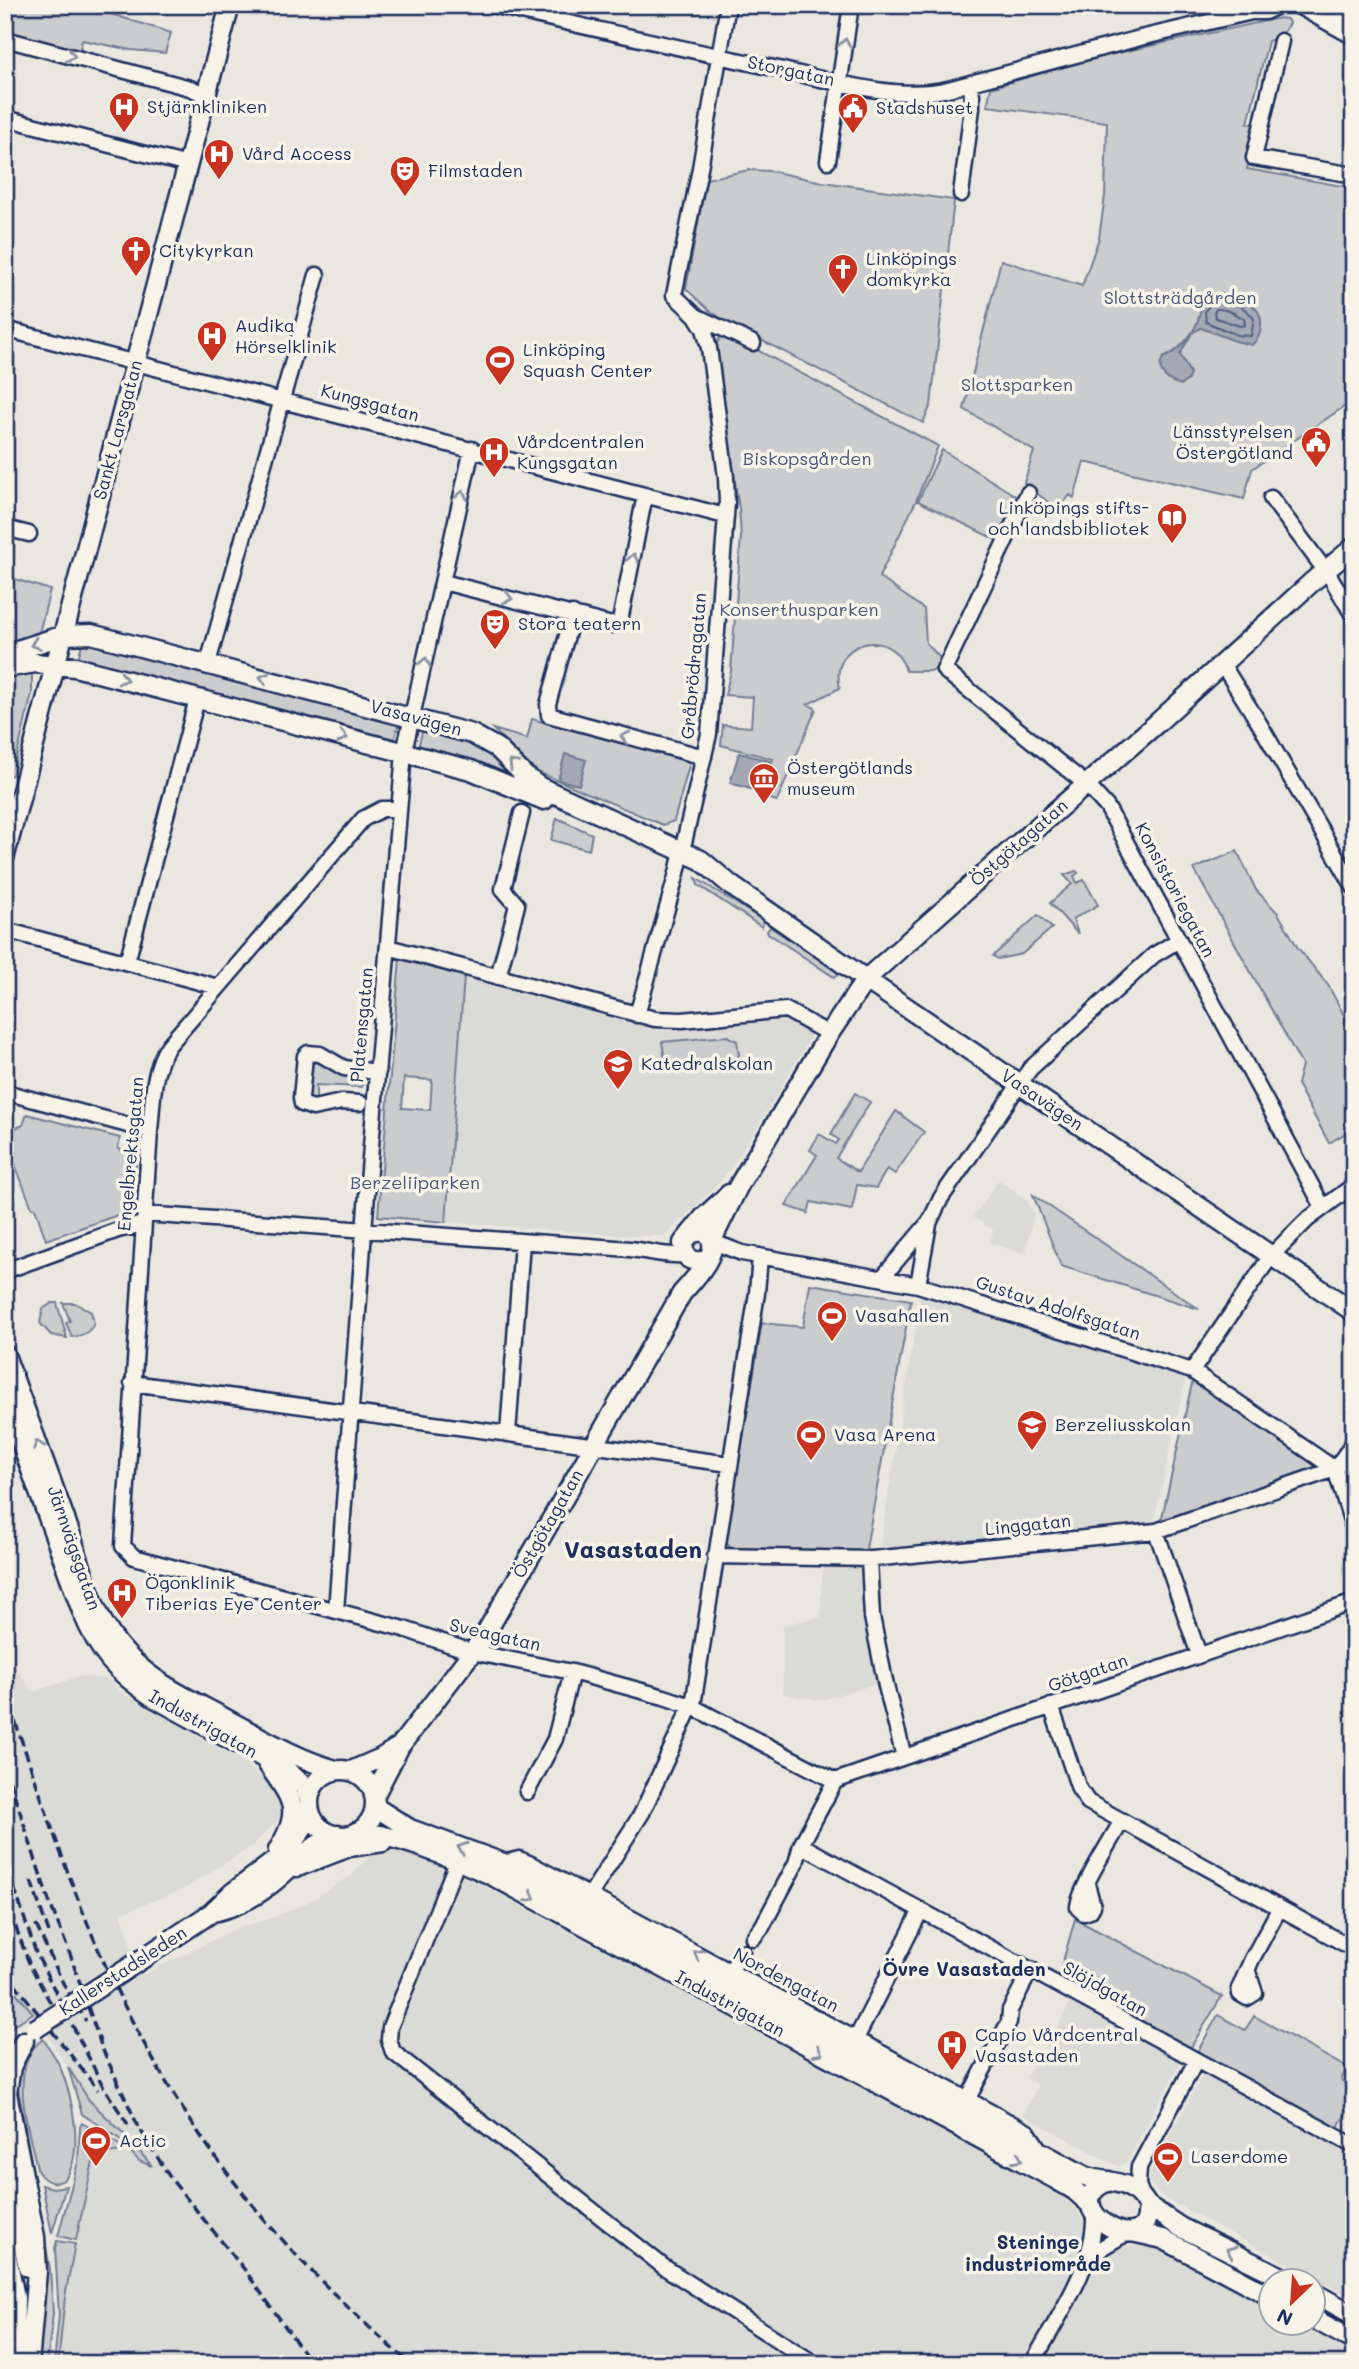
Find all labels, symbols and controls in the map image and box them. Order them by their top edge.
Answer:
one-way arrow [837,38,852,49]
one-way arrow [65,48,77,62]
street label: Storgatan [745,49,837,91]
hospital icon: Stjärnkliniken [107,90,141,134]
public building icon: Stadshuset [836,91,870,135]
place label: Stjärnkliniken [147,94,267,118]
place label: Stadshuset [876,95,973,119]
hospital icon: Vård Access [202,137,236,181]
place label: Vård Access [242,141,352,165]
theatre icon: Filmstaden [388,154,422,198]
place label: Filmstaden [428,158,523,182]
church icon: Citykyrkan [119,234,153,278]
place label: Citykyrkan [159,238,253,262]
place label: Linköpings domkyrka [866,246,957,291]
church icon: Linköpings domkyrka [826,252,860,296]
park label: Slottsträdgården [1104,285,1256,309]
place label: Audika Hörselklinik [235,313,337,358]
hospital icon: Audika Hörselklinik [195,319,229,363]
place label: Linköping Squash Center [523,337,652,382]
sports icon: Linköping Squash Center [483,343,517,387]
street label: Sankt Larsgatan [87,357,147,502]
park label: Slottsparken [961,372,1073,396]
street label: Kungsgatan [319,377,422,427]
place label: Länsstyrelsen Östergötland [1173,419,1293,464]
public building icon: Länsstyrelsen Östergötland [1299,425,1333,469]
place label: Vårdcentralen Kungsgatan [517,429,644,474]
hospital icon: Vårdcentralen Kungsgatan [477,435,511,479]
park label: Biskopsgården [743,446,871,470]
one-way arrow [454,489,469,501]
place label: Linköpings stifts- och landsbibliotek [988,495,1149,540]
library icon: Linköpings stifts- och landsbibliotek [1155,501,1189,545]
one-way arrow [625,552,640,564]
one-way arrow [502,590,514,604]
street label: Gråbrödragatan [675,592,711,740]
park label: Konserthusparken [719,597,879,621]
theatre icon: Stora teatern [478,607,512,651]
place label: Stora teatern [518,611,641,635]
one-way arrow [29,636,41,650]
one-way arrow [417,656,431,668]
one-way arrow [117,671,129,686]
one-way arrow [259,672,271,686]
street label: Vasavägen [368,693,465,741]
one-way arrow [337,729,349,743]
one-way arrow [620,731,632,745]
place label: Östergötlands museum [787,755,913,800]
one-way arrow [508,759,521,772]
museum icon: Östergötlands museum [747,761,781,805]
street label: Östgötagatan [964,793,1072,891]
street label: Konsistoriegatan [1130,818,1222,961]
street label: Platensgatan [344,966,378,1083]
school or university icon: Katedralskolan [601,1047,635,1091]
place label: Katedralskolan [641,1051,773,1075]
street label: Vasavägen [997,1063,1088,1135]
street label: Engelbrektsgatan [111,1076,149,1232]
park label: Berzeliiparken [350,1170,480,1194]
street label: Gustav Adolfsgatan [973,1269,1144,1345]
sports icon: Vasahallen [815,1299,849,1343]
place label: Vasahallen [855,1303,949,1327]
school or university icon: Berzeliusskolan [1015,1408,1049,1452]
place label: Berzeliusskolan [1055,1412,1191,1436]
sports icon: Vasa Arena [794,1418,828,1462]
place label: Vasa Arena [834,1422,936,1446]
one-way arrow [32,1440,46,1452]
street label: Östgötagatan [506,1465,588,1582]
street label: Järnvägsgatan [42,1482,107,1613]
street label: Linggatan [984,1508,1072,1540]
district label: Vasastaden [564,1533,702,1564]
place label: Ögonklinik Tiberias Eye Center [145,1570,322,1615]
hospital icon: Ögonklinik Tiberias Eye Center [105,1576,139,1620]
street label: Sveagatan [447,1612,543,1656]
street label: Götgatan [1045,1647,1131,1697]
street label: Industrigatan [145,1683,262,1763]
one-way arrow [456,1842,468,1856]
one-way arrow [524,1889,536,1902]
street label: Kallerstadsleden [54,1920,191,2020]
street label: Nordengatan [730,1941,843,2017]
one-way arrow [693,1949,705,1962]
street label: Slöjdgatan [1059,1955,1152,2021]
district label: Övre Vasastaden [882,1956,1046,1981]
street label: Industrigatan [671,1964,790,2042]
place label: Capio Vårdcentral Vasastaden [975,2022,1138,2067]
hospital icon: Capio Vårdcentral Vasastaden [935,2028,969,2072]
one-way arrow [810,2043,823,2057]
sports icon: Actic [79,2124,113,2168]
place label: Actic [119,2128,166,2152]
sports icon: Laserdome [1151,2140,1185,2184]
place label: Laserdome [1191,2144,1288,2168]
one-way arrow [1011,2151,1023,2165]
district label: Steninge industriområde [965,2229,1111,2276]
one-way arrow [1226,2245,1238,2259]
north arrow [1258,2268,1328,2338]
text: N [1273,2303,1296,2332]

